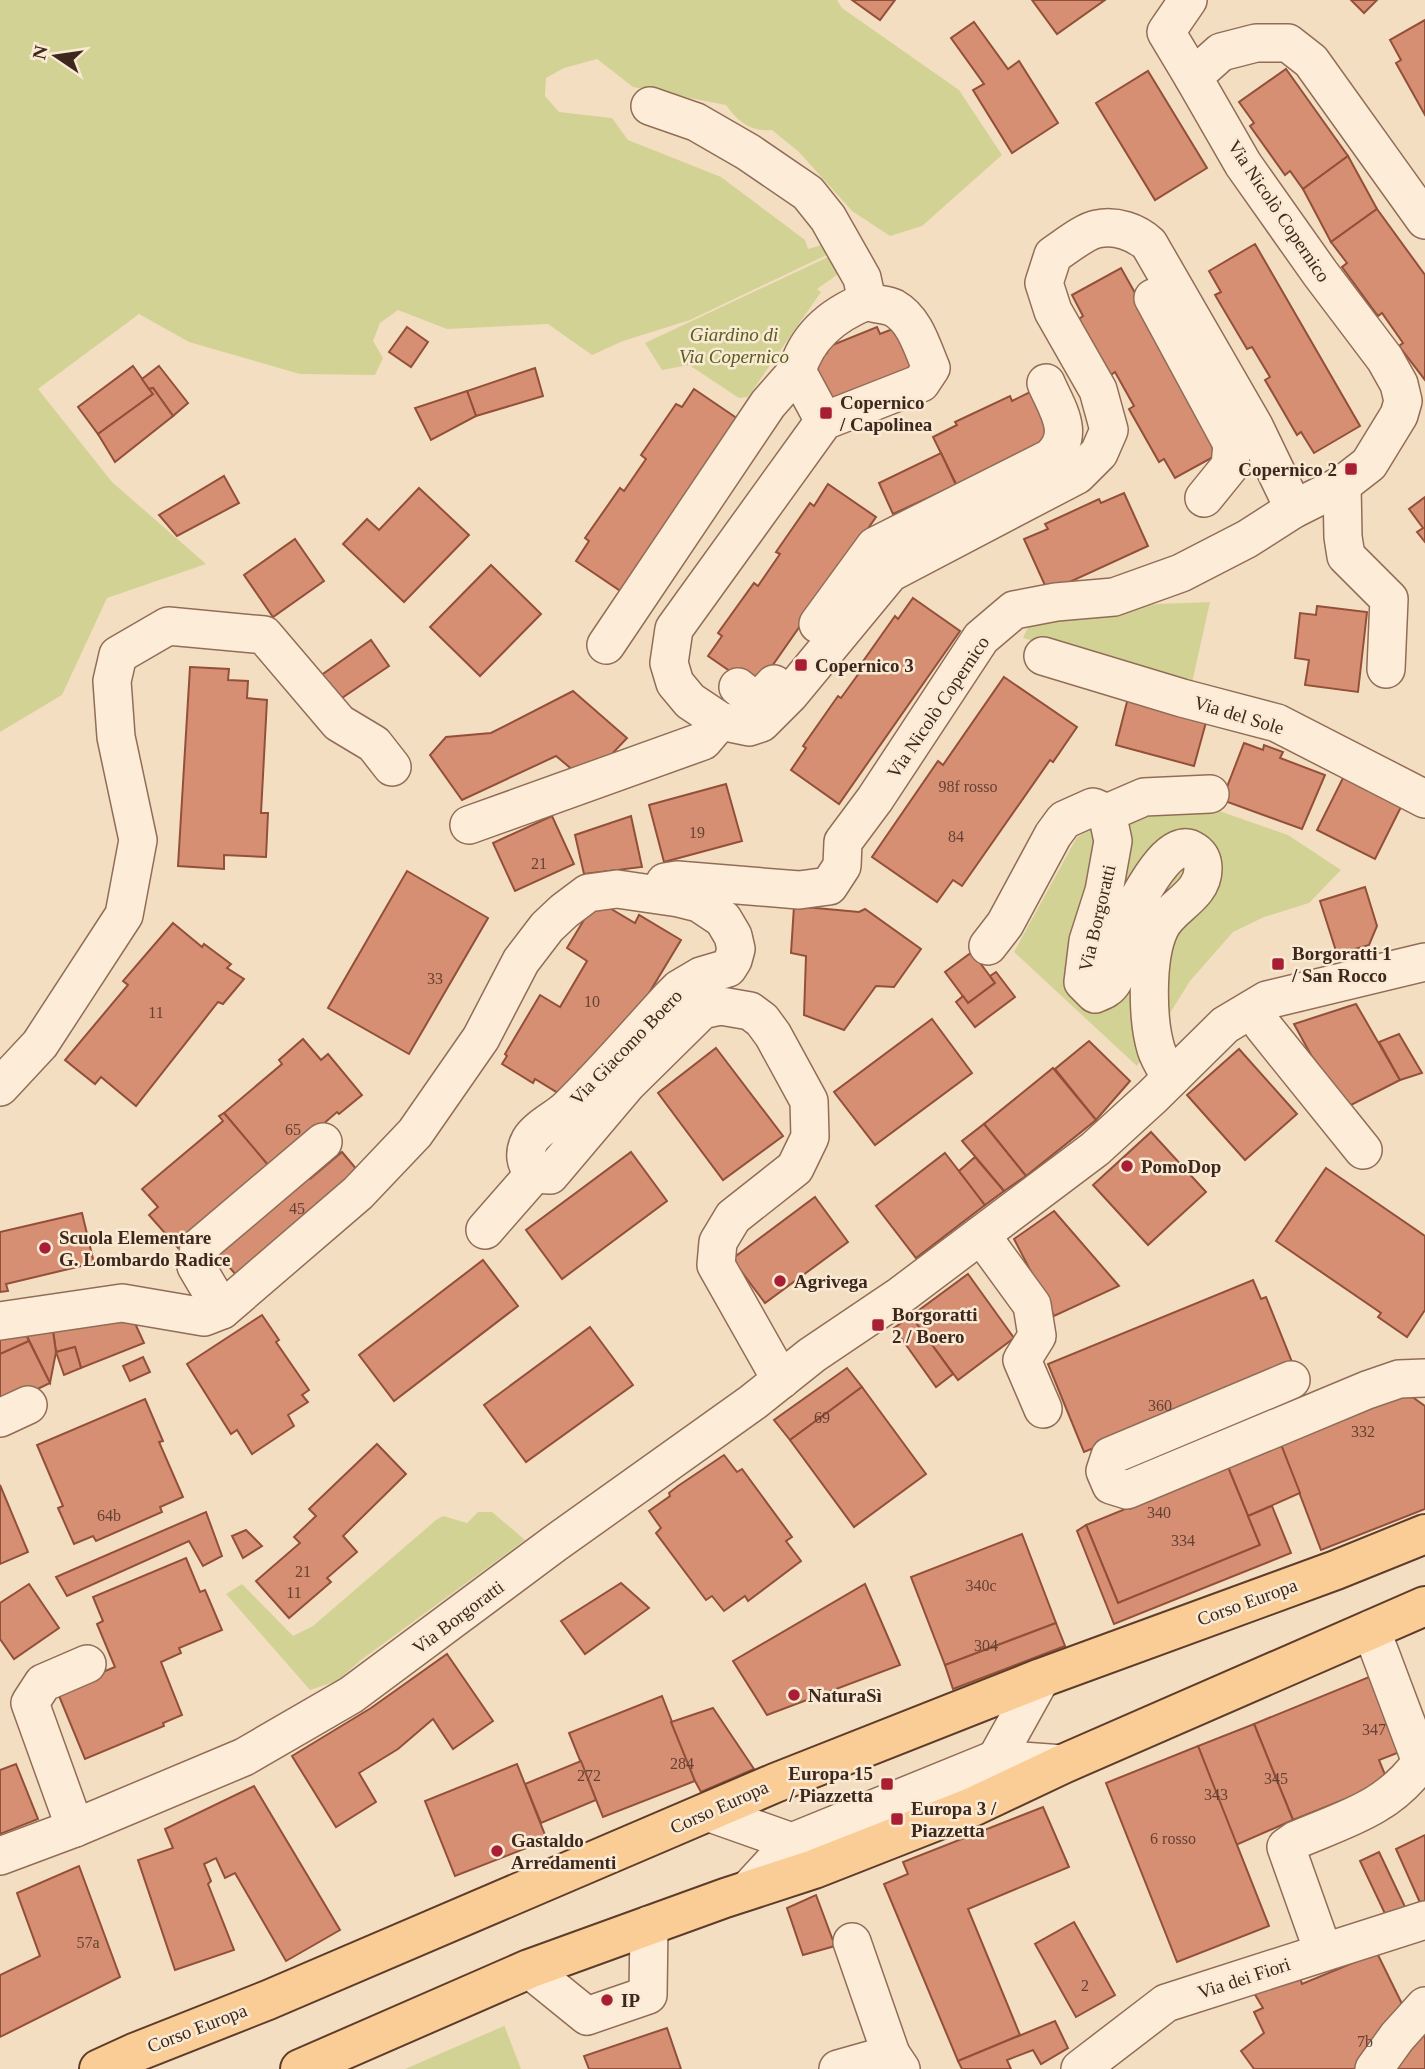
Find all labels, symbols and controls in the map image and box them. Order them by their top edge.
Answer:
north arrow [21,21,91,91]
text: N [28,43,52,61]
street label: Via Nicolò Copernico [1224,136,1334,286]
park label: Giardino di Via Copernico [679,324,789,367]
place label: Copernico / Capolinea [839,392,933,435]
marker: Copernico / Capolinea [818,405,834,421]
place label: Copernico 2 [1238,459,1337,480]
marker: Copernico 2 [1343,461,1359,477]
street label: Via Nicolò Copernico [883,632,993,782]
place label: Copernico 3 [815,655,914,676]
marker: Copernico 3 [793,657,809,673]
street label: Via del Sole [1192,691,1286,739]
house number: 98f rosso [938,778,998,795]
house number: 19 [689,824,705,841]
house number: 84 [948,828,964,845]
house number: 21 [531,855,547,872]
street label: Via Borgoratti [1075,863,1119,973]
place label: Borgoratti 1 / San Rocco [1291,943,1392,986]
marker: Borgoratti 1 / San Rocco [1270,956,1286,972]
house number: 33 [427,970,443,987]
street label: Via Giacomo Boero [566,985,686,1109]
house number: 10 [584,993,600,1010]
house number: 11 [148,1004,164,1021]
house number: 65 [285,1121,301,1138]
place label: PomoDop [1141,1156,1221,1177]
marker: PomoDop [1119,1158,1135,1174]
house number: 45 [289,1200,305,1217]
place label: Scuola Elementare G. Lombardo Radice [59,1227,231,1270]
marker: Scuola Elementare G. Lombardo Radice [37,1240,53,1256]
place label: Agrivega [794,1271,868,1292]
marker: Agrivega [772,1273,788,1289]
place label: Borgoratti 2 / Boero [892,1304,977,1347]
marker: Borgoratti 2 / Boero [870,1317,886,1333]
house number: 360 [1148,1397,1172,1414]
house number: 69 [814,1409,830,1426]
house number: 332 [1351,1423,1375,1440]
house number: 340 [1147,1504,1171,1521]
house number: 64b [97,1507,121,1524]
house number: 334 [1171,1532,1195,1549]
house number: 21 [295,1563,311,1580]
street label: Corso Europa [1194,1574,1300,1630]
street label: Via Borgoratti [408,1576,508,1658]
house number: 340c [965,1577,997,1594]
house number: 11 [286,1584,302,1601]
house number: 304 [974,1637,998,1654]
place label: NaturaSì [808,1685,882,1706]
marker: NaturaSì [786,1687,802,1703]
house number: 347 [1362,1721,1386,1738]
house number: 284 [670,1755,694,1772]
place label: Europa 15 / Piazzetta [788,1763,873,1806]
house number: 272 [577,1767,601,1784]
house number: 345 [1264,1770,1288,1787]
street label: Corso Europa [667,1776,772,1838]
marker: Europa 15 / Piazzetta [879,1776,895,1792]
house number: 343 [1204,1786,1228,1803]
place label: Europa 3 / Piazzetta [911,1798,997,1841]
marker: Europa 3 / Piazzetta [889,1811,905,1827]
place label: Gastaldo Arredamenti [511,1830,616,1873]
house number: 6 rosso [1150,1830,1196,1847]
marker: Gastaldo Arredamenti [489,1843,505,1859]
house number: 57a [76,1934,100,1951]
street label: Via dei Fiori [1195,1953,1293,2003]
house number: 2 [1081,1977,1089,1994]
place label: IP [621,1990,640,2011]
marker: IP [599,1992,615,2008]
street label: Corso Europa [144,1999,250,2057]
house number: 7b [1357,2033,1373,2050]

